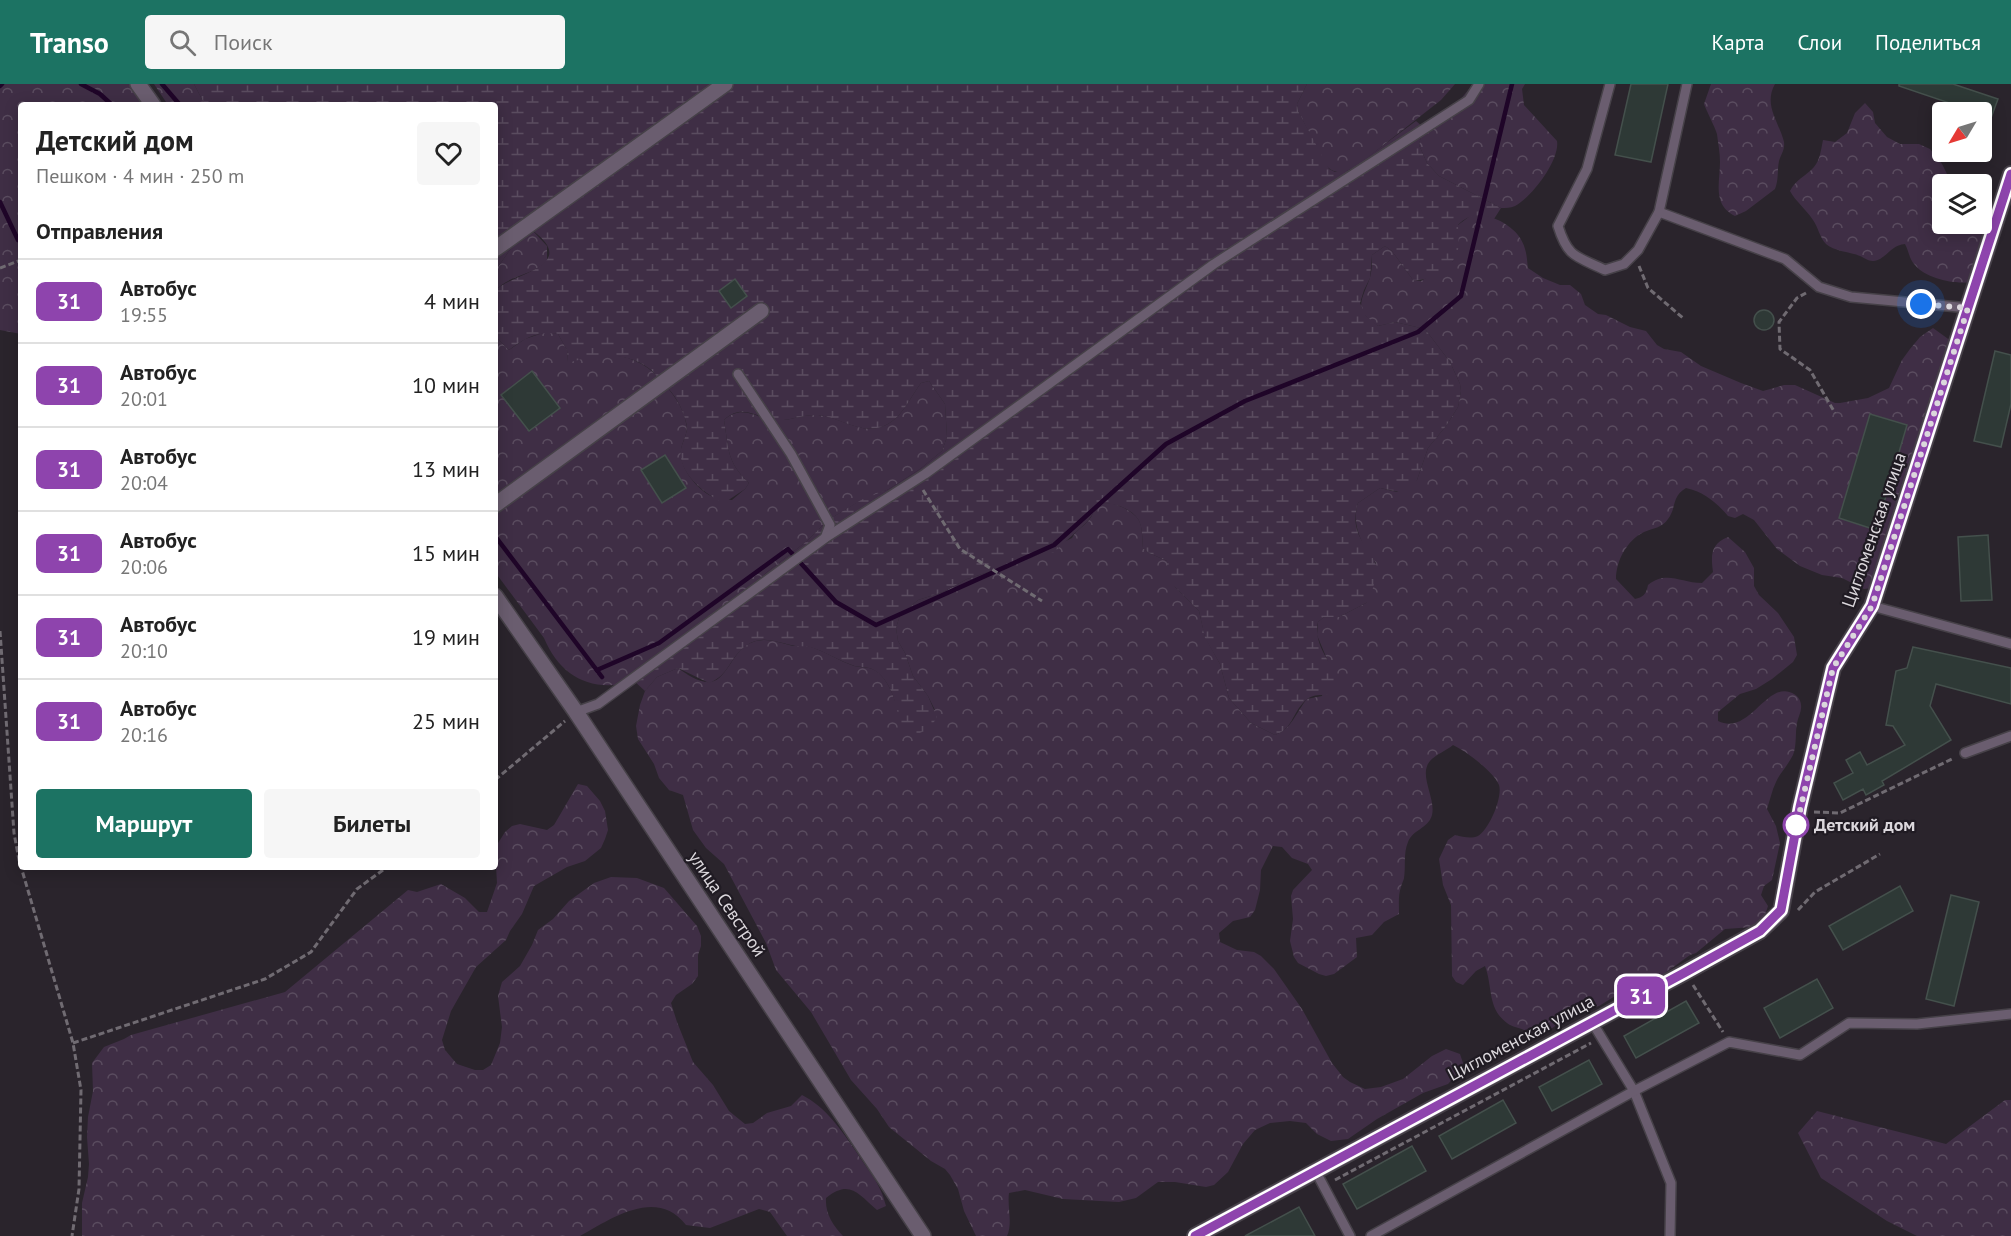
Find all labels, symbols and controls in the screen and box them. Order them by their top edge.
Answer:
search box [145,15,565,69]
text: Transo [30,24,109,61]
icon: search [166,26,199,59]
text: Поиск [214,28,273,56]
text: Карта [1711,29,1764,56]
text: Слои [1797,29,1842,56]
text: Поделиться [1875,29,1981,56]
north arrow [1932,102,1992,162]
map controls [1932,102,1992,234]
text: Детский дом [36,122,194,159]
button: heart [417,122,480,185]
text: Пешком · 4 мин · 250 m [36,163,244,189]
button: layers [1932,174,1992,234]
text: Отправления [36,217,163,245]
text: Автобус [120,274,197,302]
text: 4 мин [424,287,480,315]
text: 31 [57,288,81,315]
your location [1906,289,1936,319]
text: 19:55 [120,302,168,328]
text: Автобус [120,358,197,386]
text: 10 мин [412,371,480,399]
text: 31 [57,372,81,399]
text: 20:01 [120,386,168,412]
text: Автобус [120,442,197,470]
street label: Цигломенская улица [1836,449,1911,610]
text: 13 мин [412,455,480,483]
text: 31 [57,456,81,483]
text: 20:04 [120,470,168,496]
text: Автобус [120,526,197,554]
text: 15 мин [412,539,480,567]
text: 31 [57,540,81,567]
text: 20:06 [120,554,168,580]
text: Автобус [120,610,197,638]
text: 19 мин [412,623,480,651]
text: 31 [57,624,81,651]
text: 20:10 [120,638,168,664]
text: Автобус [120,694,197,722]
text: 25 мин [412,707,480,735]
text: 31 [57,708,81,735]
text: 20:16 [120,722,168,748]
button: Маршрут [36,789,252,858]
button: Билеты [264,789,480,858]
marker: Детский дом [1783,812,1809,838]
place label: Детский дом [1814,813,1915,836]
street label: улица Севстрой [684,846,771,961]
line badge: 31 [1614,976,1668,1016]
text: 31 [1629,983,1653,1010]
street label: Цигломенская улица [1444,989,1598,1086]

